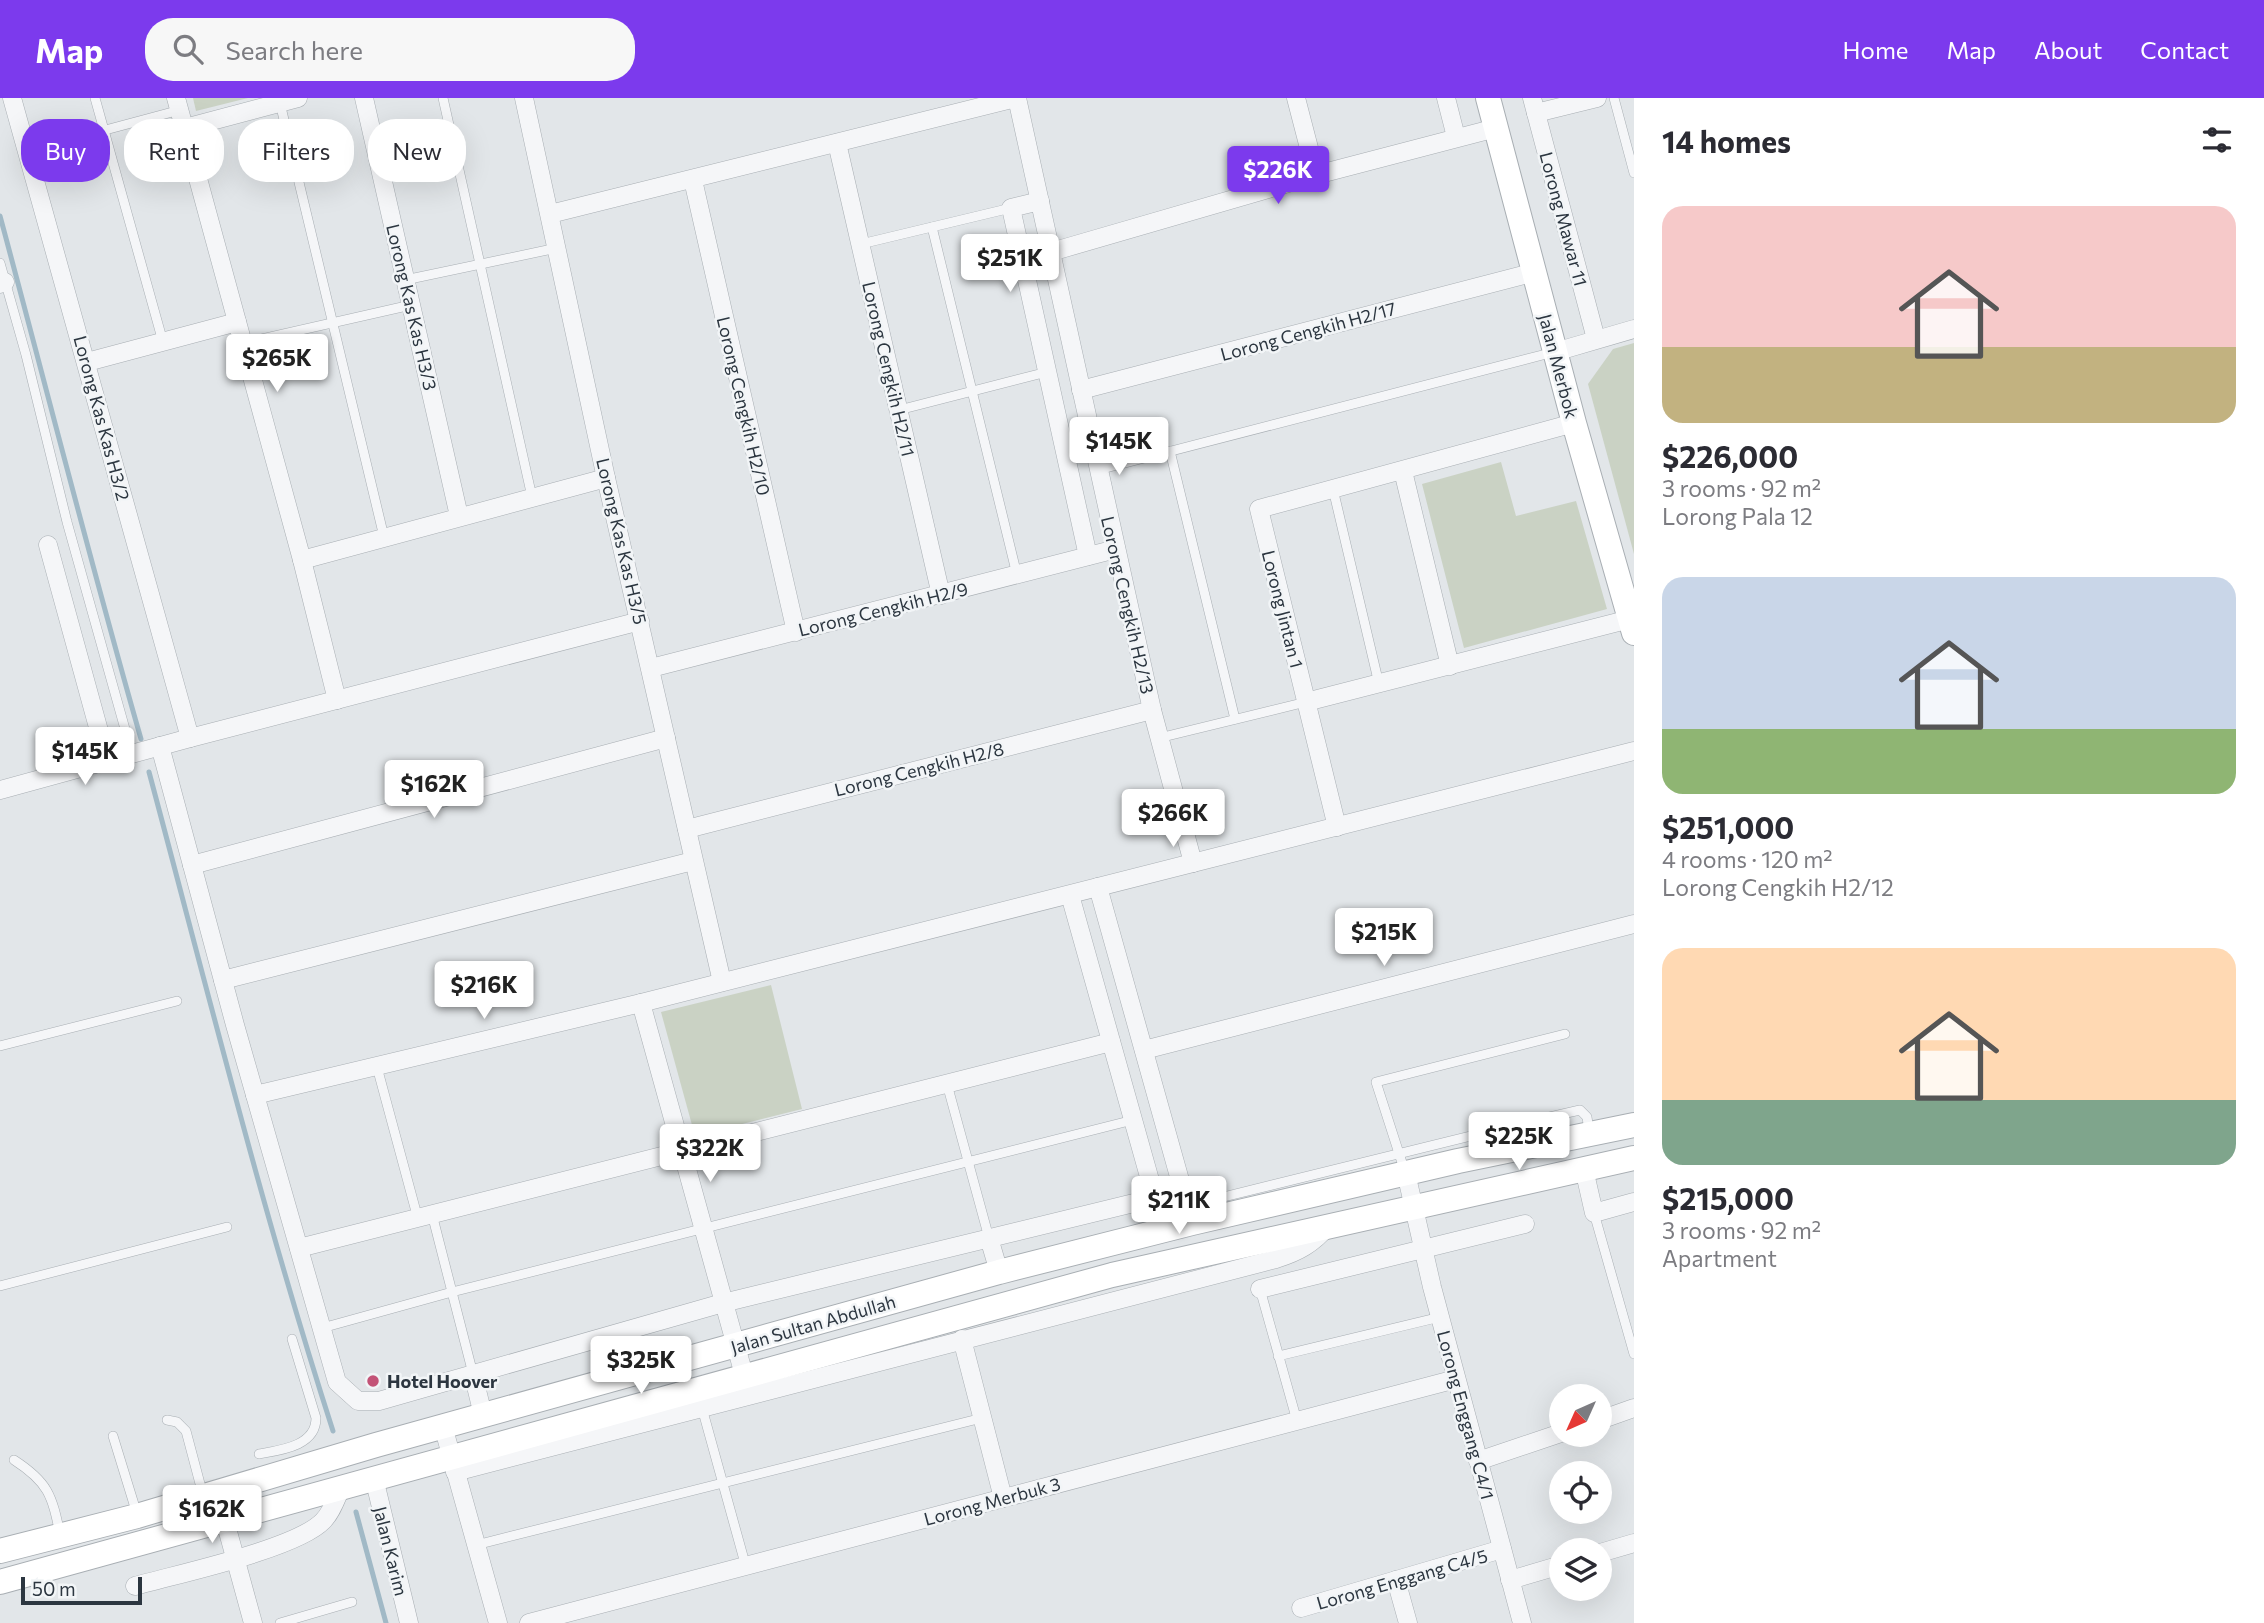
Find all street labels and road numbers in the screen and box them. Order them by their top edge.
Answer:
street label: Lorong Mawar 11 [1535,149,1593,289]
street label: Lorong Kas Kas H3/3 [382,222,442,392]
street label: Lorong Cengkih H2/11 [858,279,920,459]
street label: Lorong Cengkih H2/17 [1218,297,1398,365]
street label: Jalan Merbok [1534,311,1584,421]
street label: Lorong Cengkih H2/10 [713,314,775,498]
street label: Lorong Kas Kas H3/2 [69,333,135,503]
street label: Lorong Kas Kas H3/5 [592,456,652,626]
street label: Lorong Cengkih H2/13 [1097,514,1159,696]
street label: Lorong Jintan 1 [1258,548,1308,670]
street label: Lorong Cengkih H2/9 [796,577,970,641]
street label: Lorong Cengkih H2/8 [832,737,1006,801]
street label: Jalan Sultan Abdullah [728,1290,898,1358]
street label: Lorong Enggang C4/1 [1433,1328,1499,1502]
street label: Lorong Merbuk 3 [921,1472,1063,1530]
street label: Jalan Karim [369,1504,413,1598]
street label: Lorong Enggang C4/5 [1314,1544,1490,1614]

